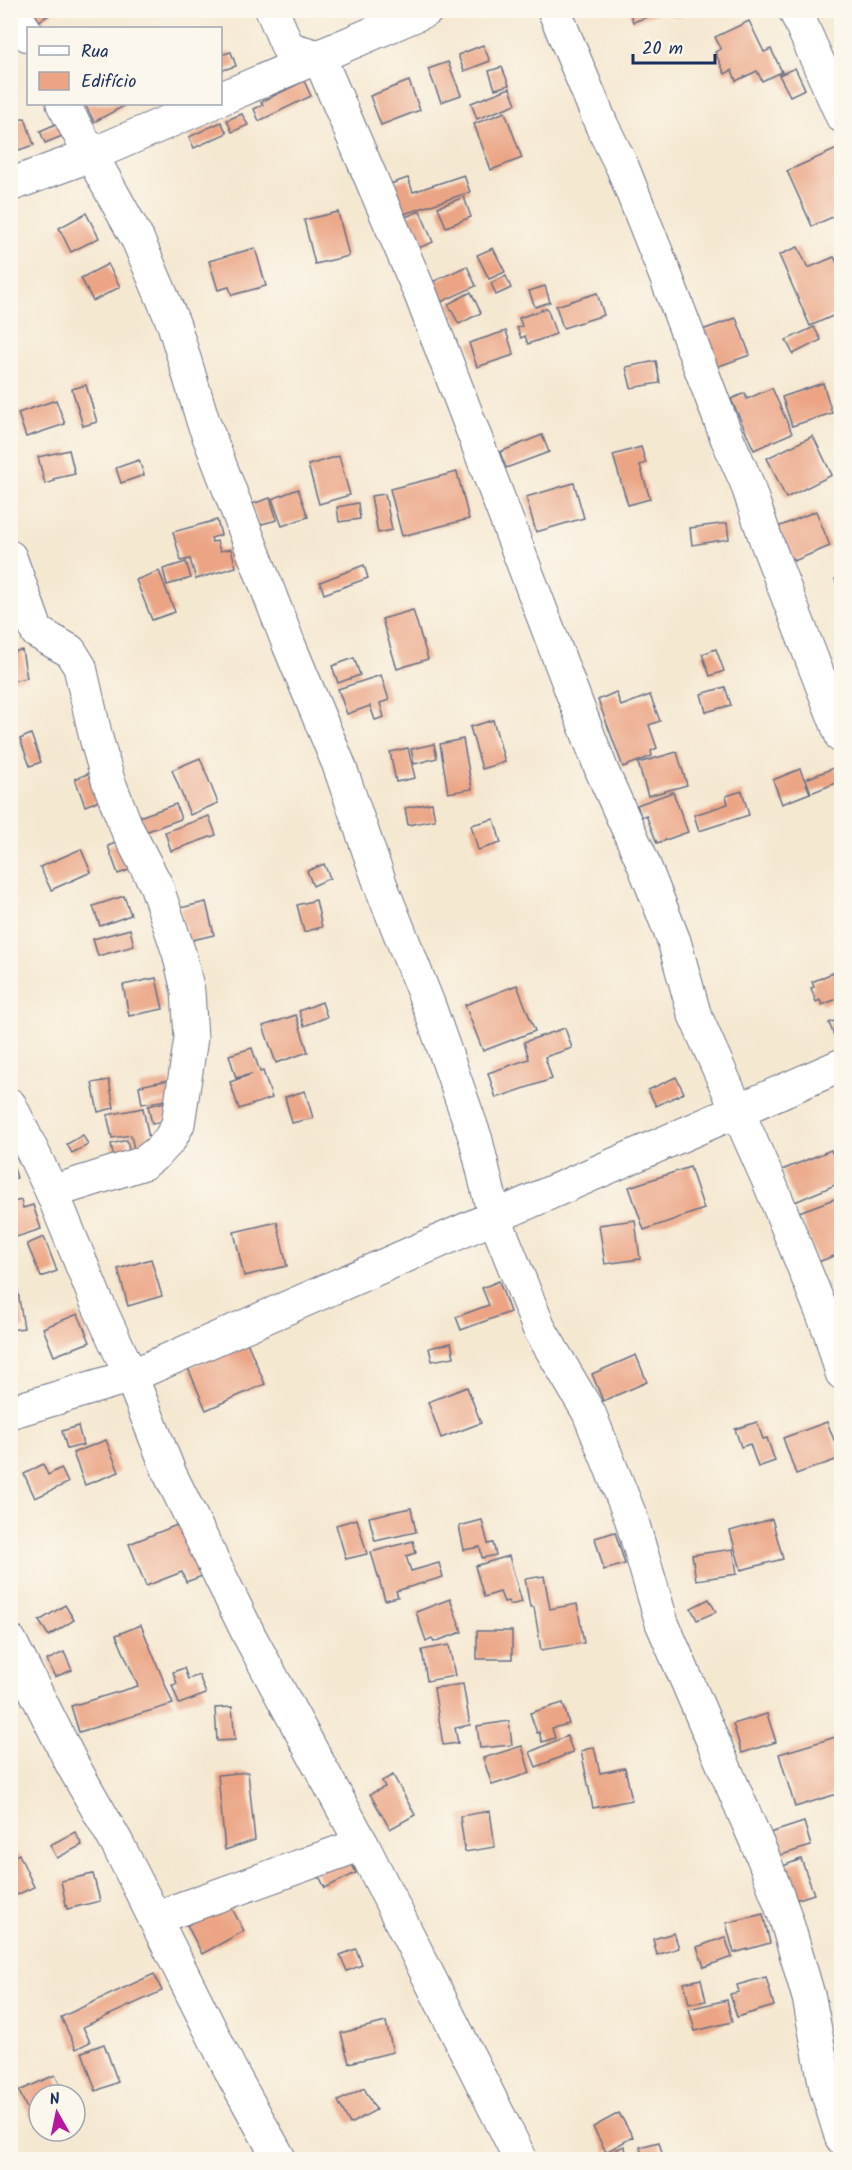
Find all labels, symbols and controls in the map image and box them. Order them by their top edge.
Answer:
legend [27,27,222,105]
scale bar [633,27,716,65]
text: 20 m [642,35,683,64]
text: Rua [81,38,109,67]
text: Edifício [81,68,136,97]
north arrow [27,2083,87,2143]
text: N [48,2087,62,2113]

